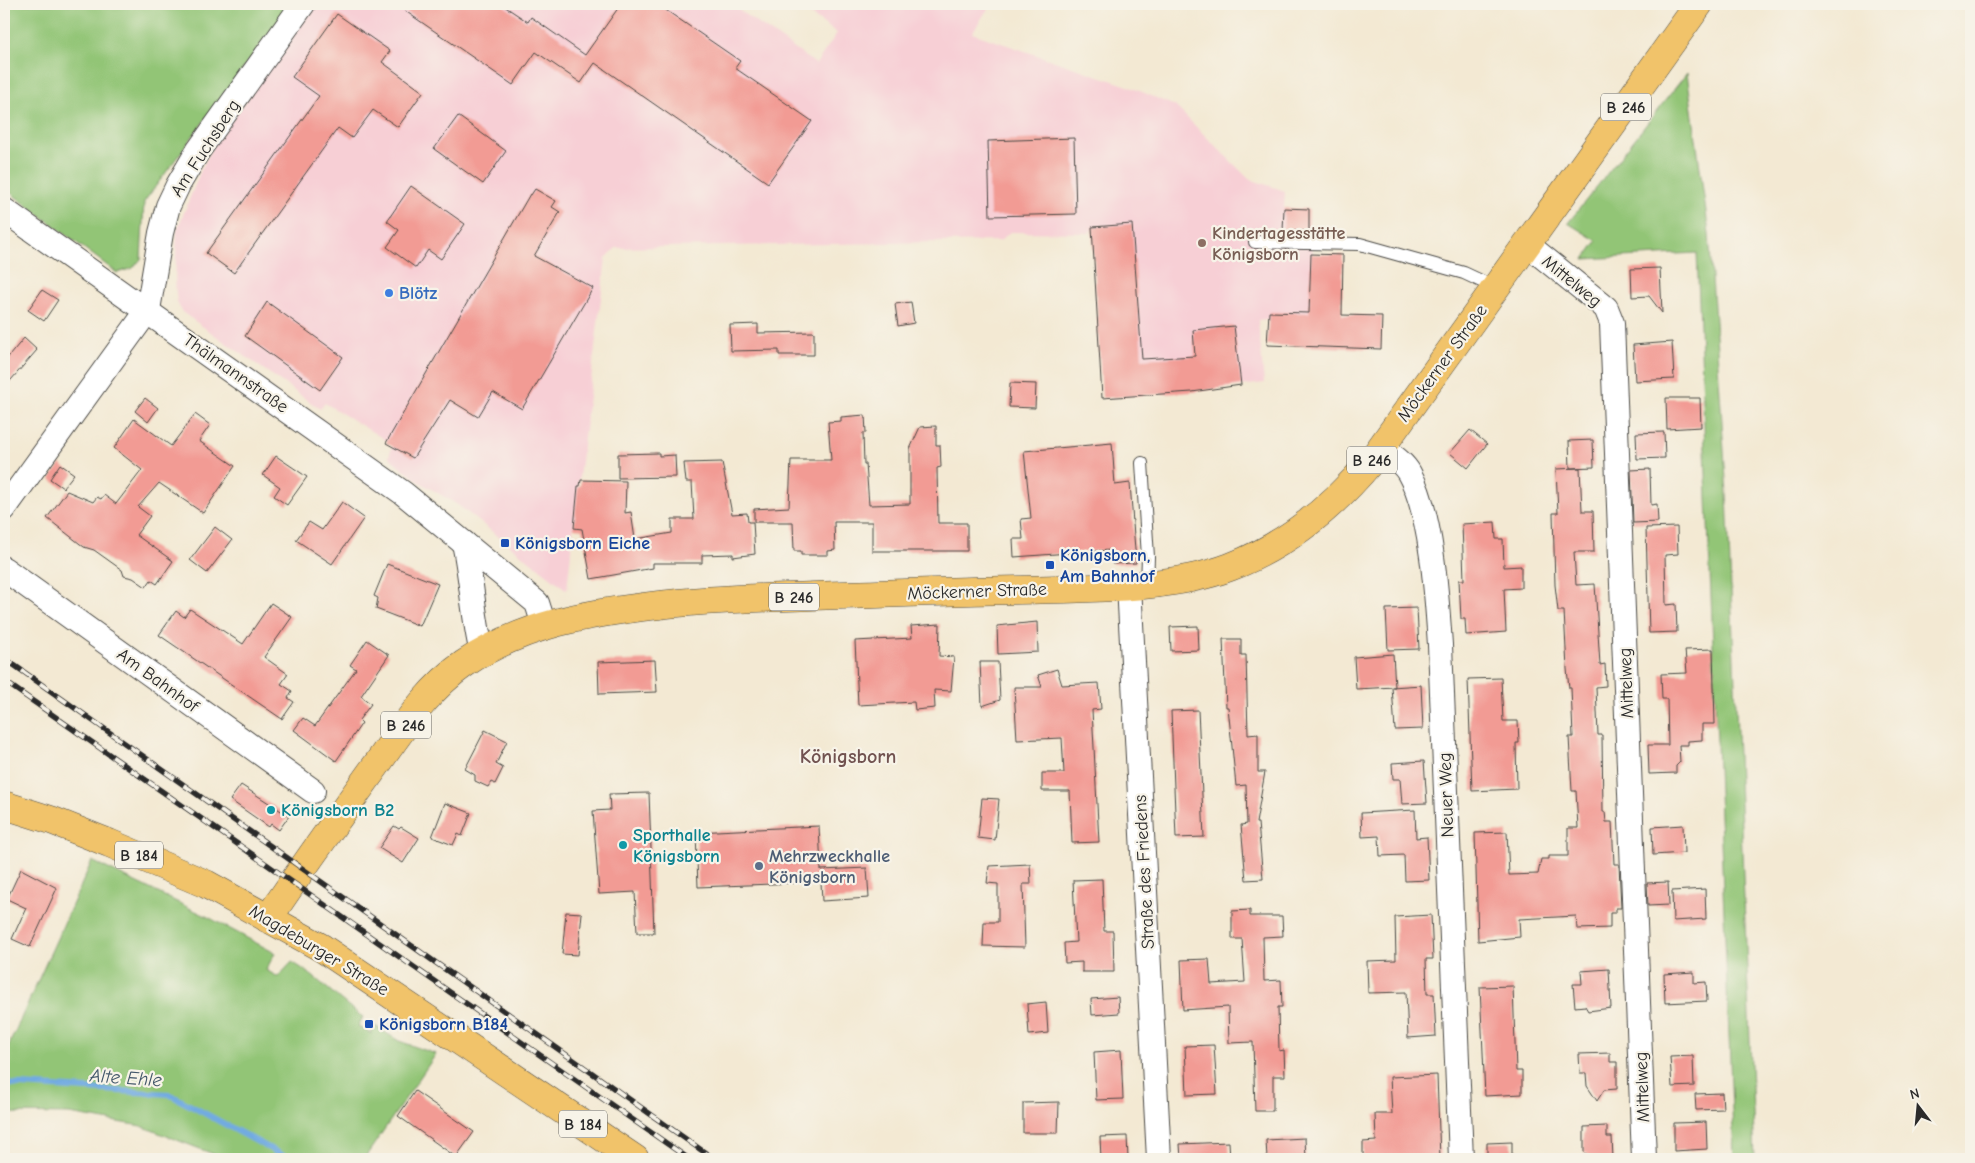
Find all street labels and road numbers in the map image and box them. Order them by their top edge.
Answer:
road number: B 246 [1601,94,1651,120]
street label: Am Fuchsberg [166,96,245,201]
street label: Mittelweg [1538,251,1606,312]
street label: Möckerner Straße [1393,301,1492,426]
street label: Thälmannstraße [179,329,292,417]
road number: B 246 [1347,446,1397,474]
street label: Möckerner Straße [907,579,1047,604]
road number: B 246 [769,584,819,610]
street label: Am Bahnhof [113,644,203,718]
street label: Mittelweg [1615,647,1638,719]
road number: B 246 [381,712,431,738]
street label: Neuer Weg [1435,752,1458,838]
street label: Straße des Friedens [1130,794,1159,950]
road number: B 184 [115,842,163,868]
street label: Magdeburger Straße [245,900,392,1000]
street label: Mittelweg [1631,1051,1654,1123]
road number: B 184 [559,1110,607,1138]

